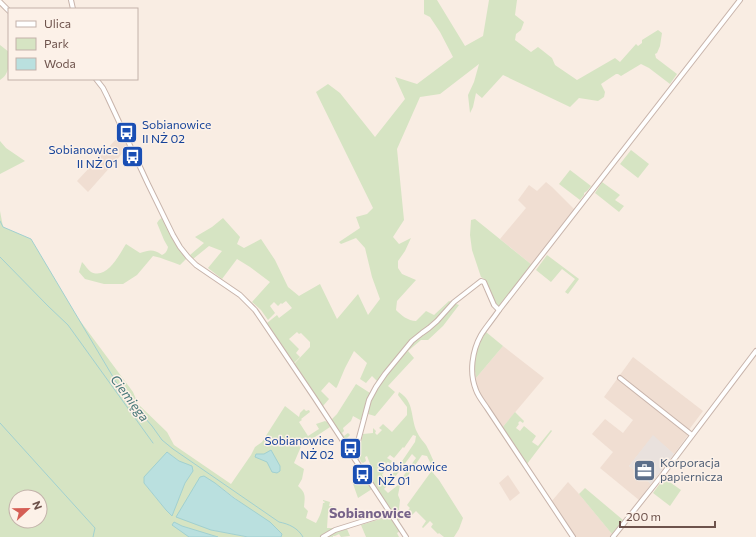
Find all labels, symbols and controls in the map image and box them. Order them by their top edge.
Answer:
legend [8,8,138,80]
text: Ulica [44,16,71,30]
text: Park [44,36,70,50]
text: Woda [44,56,76,70]
place label: Sobianowice II NŻ 02 [142,117,211,145]
bus stop icon: Sobianowice II NŻ 02 [113,119,139,145]
place label: Sobianowice II NŻ 01 [49,142,118,170]
bus stop icon: Sobianowice II NŻ 01 [120,144,146,170]
water label: Ciemięga [107,371,153,425]
place label: Sobianowice NŻ 02 [265,433,334,461]
bus stop icon: Sobianowice NŻ 02 [337,435,363,461]
place label: Korporacja papiernicza [660,455,723,483]
office icon: Korporacja papiernicza [632,457,658,483]
place label: Sobianowice NŻ 01 [378,459,447,487]
bus stop icon: Sobianowice NŻ 01 [349,461,375,487]
north arrow [8,489,48,529]
text: N [30,499,45,511]
scale bar [620,503,715,529]
district label: Sobianowice [329,504,411,521]
text: 200 m [626,509,661,523]

